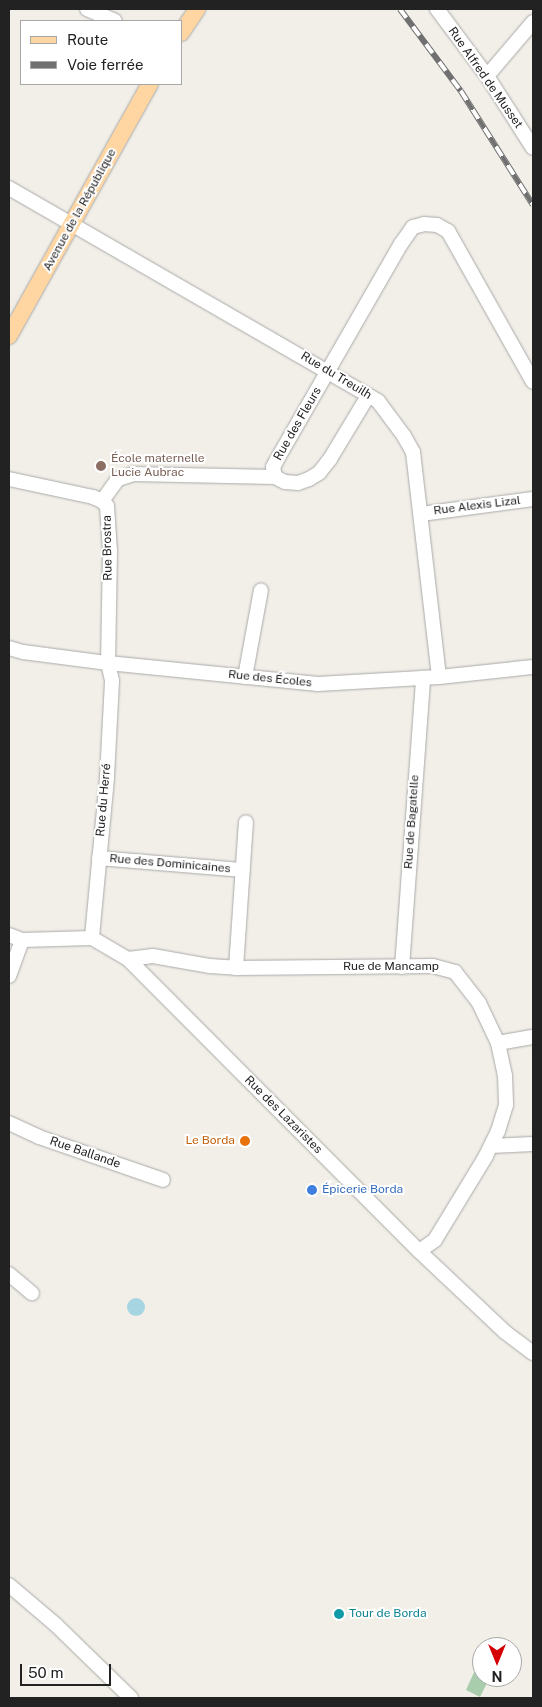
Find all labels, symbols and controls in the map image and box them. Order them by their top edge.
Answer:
legend [20,20,182,85]
street label: Rue Alfred de Musset [445,24,525,132]
text: Route [67,31,108,48]
text: Voie ferrée [67,56,144,73]
street label: Avenue de la République [40,146,120,274]
street label: Rue du Treuilh [298,349,374,403]
street label: Rue des Fleurs [271,385,325,463]
place label: École maternelle Lucie Aubrac [111,452,205,480]
marker: École maternelle Lucie Aubrac [95,460,107,472]
street label: Rue Alexis Lizal [433,494,521,518]
street label: Rue Brostra [100,515,116,581]
street label: Rue des Écoles [227,667,313,691]
street label: Rue du Herré [94,763,114,837]
street label: Rue de Bagatelle [402,774,422,870]
street label: Rue des Dominicaines [109,852,231,876]
street label: Rue de Mancamp [343,960,439,974]
street label: Rue des Lazaristes [241,1073,325,1157]
street label: Rue Ballande [48,1134,122,1172]
place label: Le Borda [185,1134,235,1148]
marker: Le Borda [239,1135,251,1147]
place label: Épicerie Borda [322,1183,403,1197]
marker: Épicerie Borda [306,1184,318,1196]
place label: Tour de Borda [349,1607,427,1621]
marker: Tour de Borda [333,1608,345,1620]
north arrow [472,1637,522,1687]
scale bar [22,1654,114,1686]
text: 50 m [28,1664,63,1681]
text: N [492,1668,502,1684]

